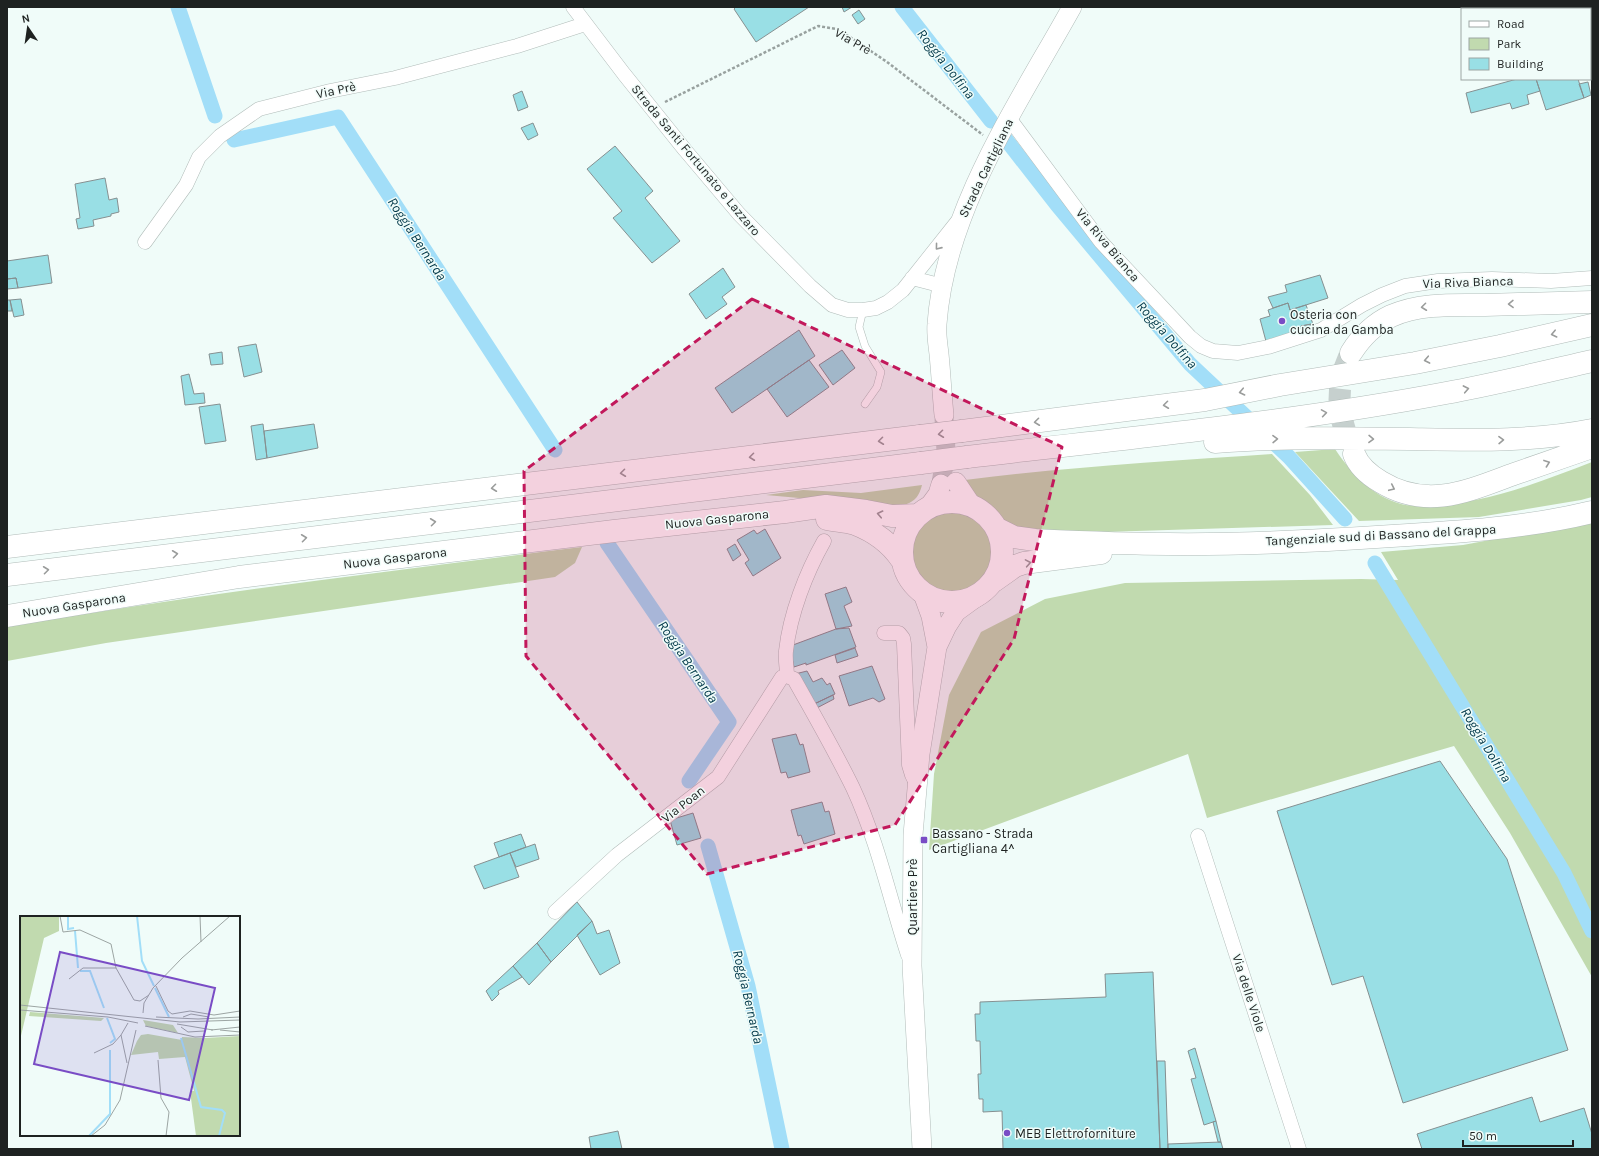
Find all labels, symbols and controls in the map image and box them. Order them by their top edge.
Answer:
north arrow [8,8,48,48]
legend [1461,8,1591,80]
text: N [21,12,31,26]
text: Road [1497,17,1525,31]
street label: Via Prè [832,25,874,58]
water label: Roggia Dolfina [913,26,979,102]
text: Park [1497,37,1522,51]
text: Building [1497,57,1544,71]
street label: Via Prè [315,78,357,101]
street label: Strada Santi Fortunato e Lazzaro [628,81,764,239]
street label: Strada Cartigliana [956,116,1016,220]
water label: Roggia Bernarda [384,194,450,284]
street label: Via Riva Bianca [1073,205,1143,285]
one-way arrow [935,242,942,249]
street label: Via Riva Bianca [1422,273,1514,291]
water label: Roggia Dolfina [1133,298,1201,372]
one-way arrow [1508,300,1514,308]
one-way arrow [1421,303,1427,312]
place label: Osteria con cucina da Gamba [1290,307,1394,337]
marker: Osteria con cucina da Gamba [1277,316,1287,326]
one-way arrow [1551,329,1557,337]
one-way arrow [1424,356,1430,364]
one-way arrow [1462,386,1469,394]
one-way arrow [1239,388,1245,396]
one-way arrow [1163,400,1169,409]
one-way arrow [1321,409,1327,418]
one-way arrow [1034,417,1040,426]
one-way arrow [938,429,944,438]
one-way arrow [1272,435,1278,443]
one-way arrow [1368,435,1374,443]
one-way arrow [878,436,884,445]
one-way arrow [1498,436,1504,444]
one-way arrow [749,452,755,461]
one-way arrow [1543,459,1550,468]
one-way arrow [620,468,626,477]
one-way arrow [491,483,497,492]
one-way arrow [1388,483,1396,491]
street label: Nuova Gasparona [664,506,770,532]
one-way arrow [876,510,883,518]
one-way arrow [430,518,436,527]
street label: Tangenziale sud di Bassano del Grappa [1265,521,1497,549]
one-way arrow [301,534,307,543]
street label: Nuova Gasparona [342,544,448,572]
one-way arrow [172,550,178,559]
one-way arrow [1025,559,1031,567]
one-way arrow [43,566,49,575]
street label: Nuova Gasparona [21,589,127,621]
water label: Roggia Bernarda [654,618,722,706]
water label: Roggia Dolfina [1457,705,1515,785]
street label: Via Poan [658,782,708,826]
place label: Bassano - Strada Cartigliana 4^ [932,826,1033,856]
marker: Bassano - Strada Cartigliana 4^ [919,835,929,845]
street label: Quartiere Prè [905,858,920,935]
inset map [20,916,240,1136]
water label: Roggia Bernarda [729,948,767,1046]
street label: Via delle Viole [1229,952,1269,1034]
scale bar [1463,1122,1573,1148]
place label: MEB Elettroforniture [1015,1126,1136,1141]
marker: MEB Elettroforniture [1002,1128,1012,1138]
text: 50 m [1469,1129,1497,1143]

